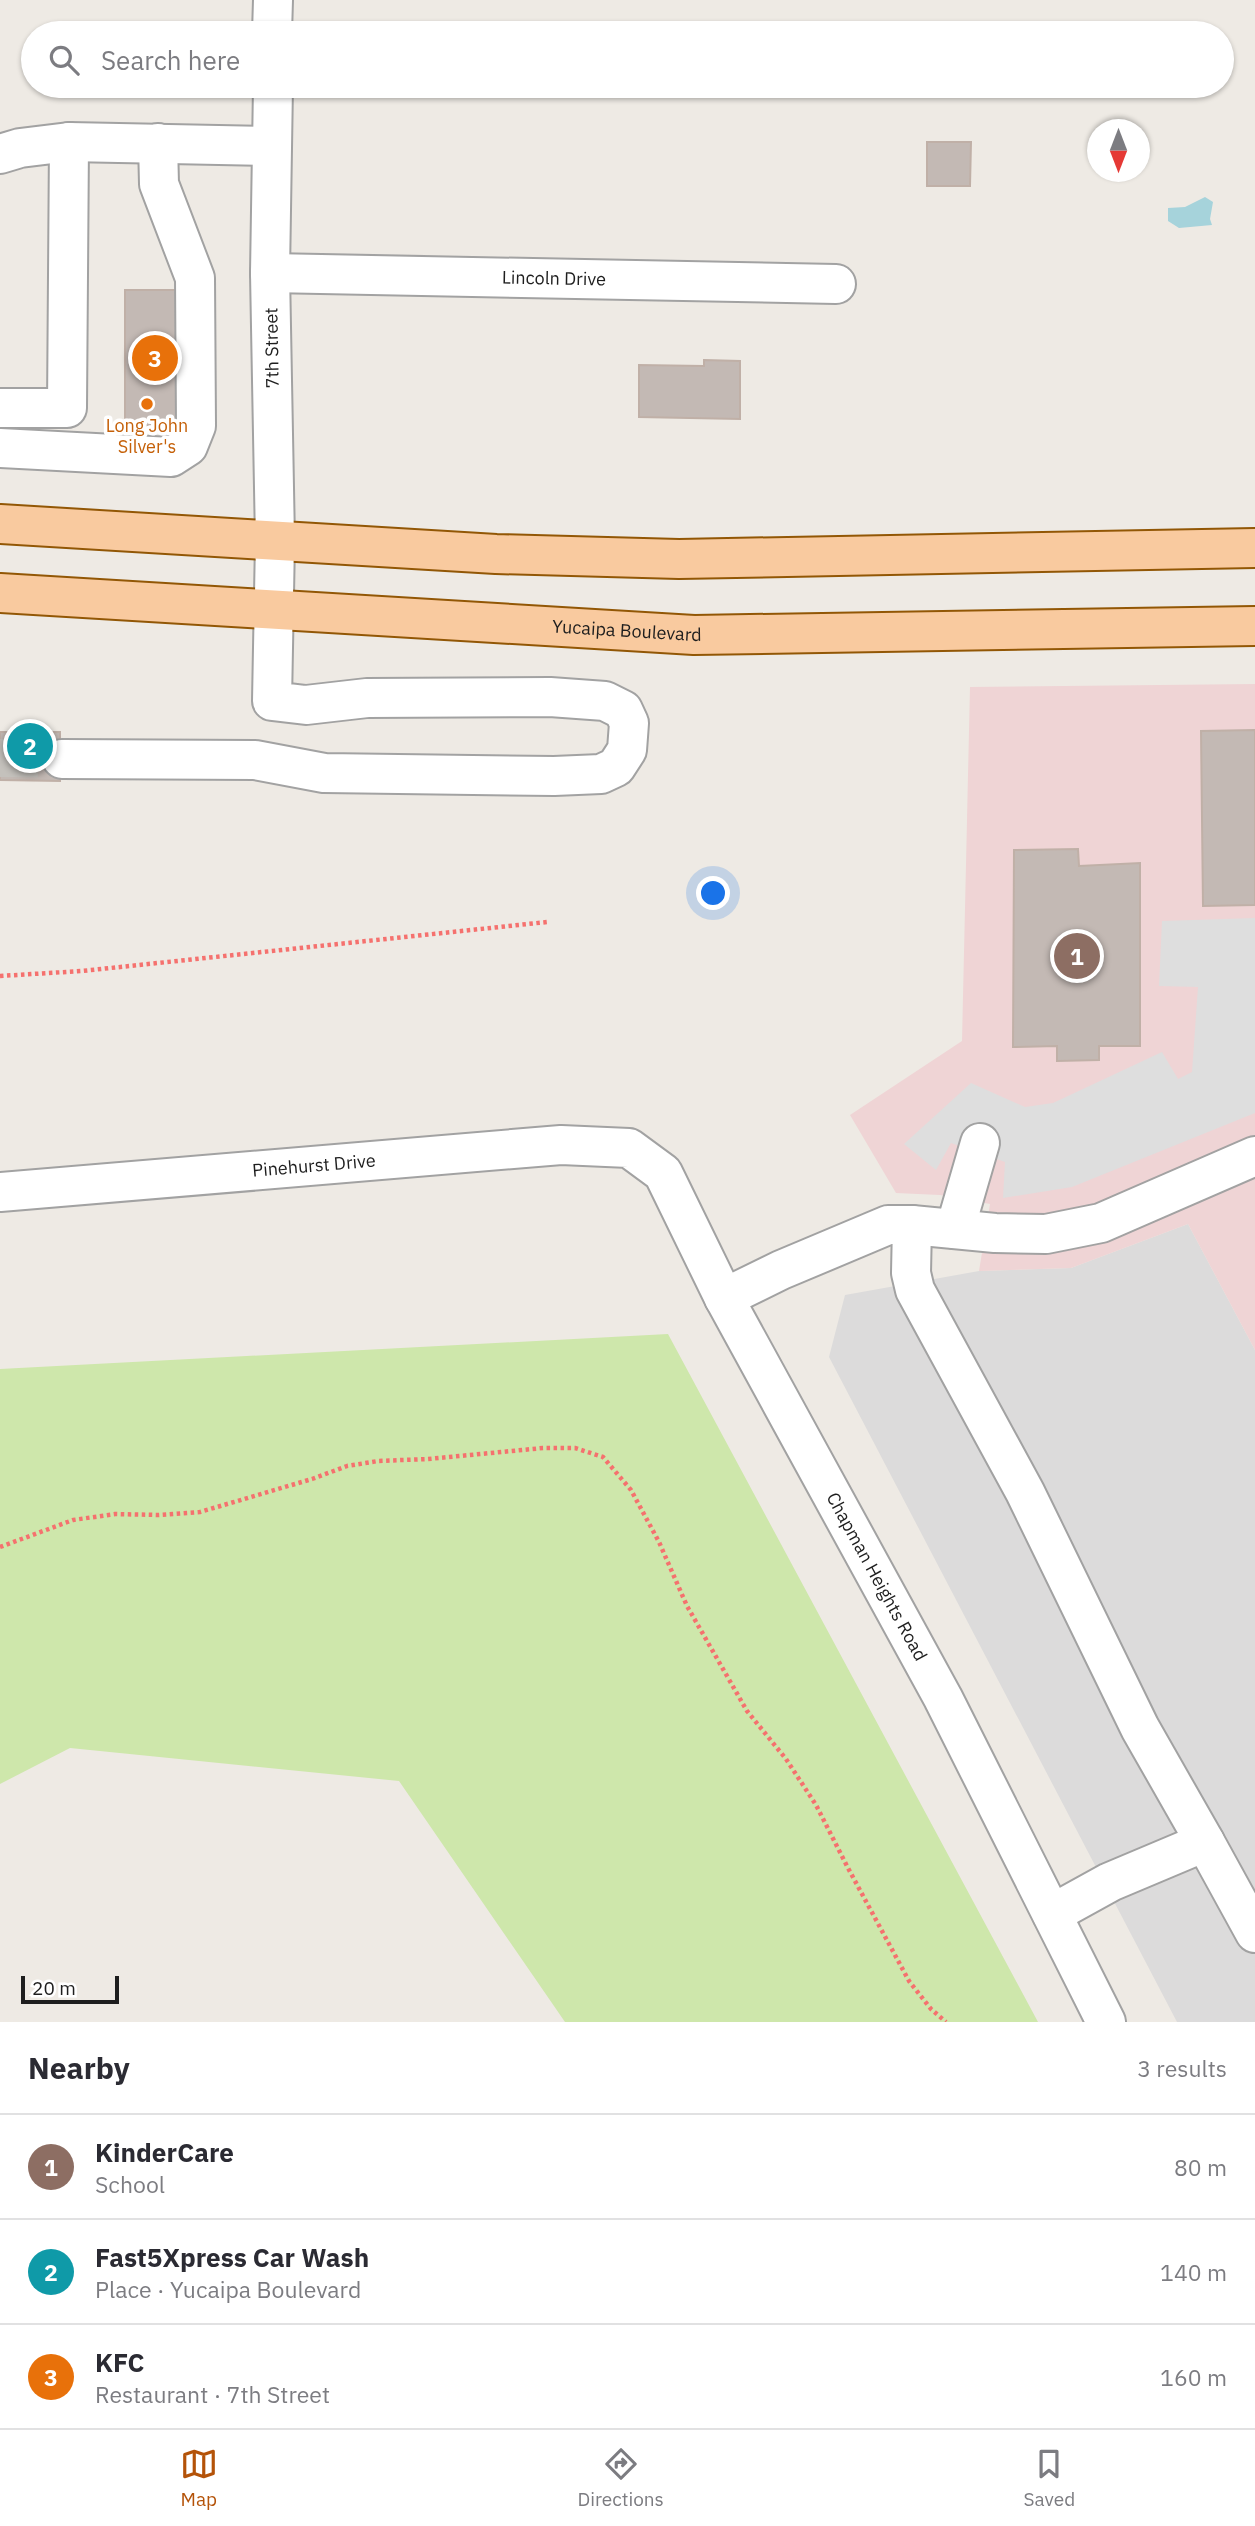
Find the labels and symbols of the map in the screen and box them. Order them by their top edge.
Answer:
north arrow [1087,119,1150,182]
street label: Lincoln Drive [502,266,606,291]
street label: 7th Street [259,307,284,389]
pin: 3 [132,332,178,384]
marker: Long John Silver's [139,396,155,412]
place label: Long John Silver's [106,414,188,458]
street label: Yucaipa Boulevard [551,614,702,646]
pin: 2 [7,720,53,772]
your location [696,876,730,910]
pin: 1 [1054,930,1100,982]
street label: Pinehurst Drive [251,1149,377,1182]
street label: Chapman Heights Road [822,1488,932,1665]
scale bar [21,1973,119,2005]

